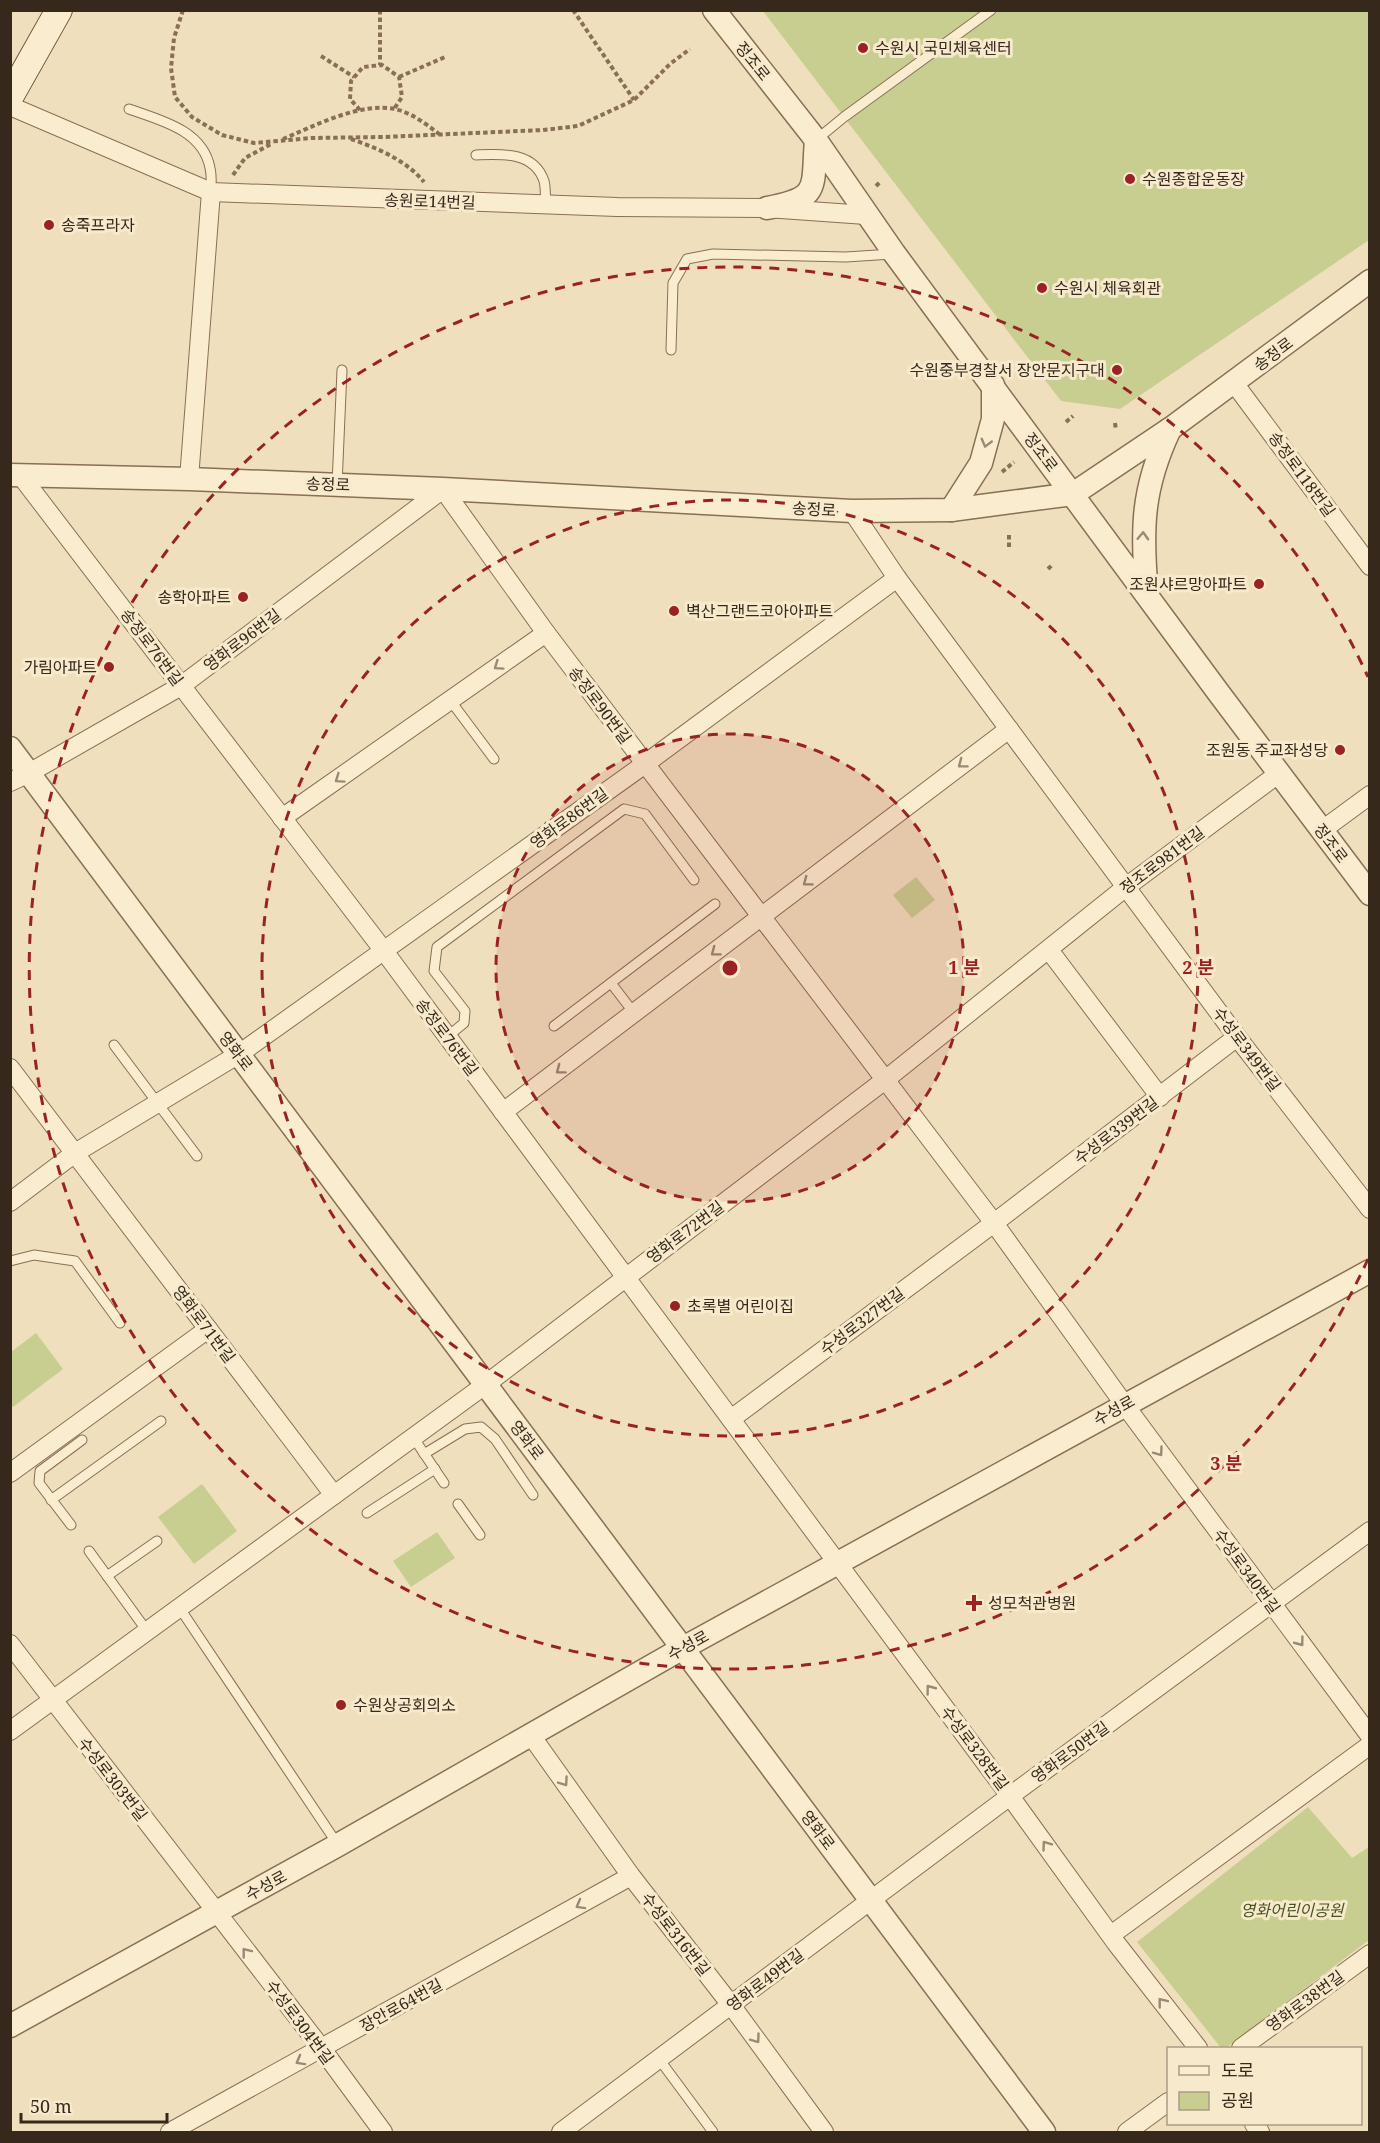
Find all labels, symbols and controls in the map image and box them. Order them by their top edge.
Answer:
street label: 정조로 [731,37,776,85]
place label: 수원시 국민체육센터 [875,37,1012,59]
marker: 수원시 국민체육센터 [856,41,870,55]
place label: 수원종합운동장 [1142,168,1245,190]
marker: 수원종합운동장 [1123,172,1137,186]
street label: 송원로14번길 [384,188,476,214]
place label: 송죽프라자 [61,214,135,236]
marker: 송죽프라자 [42,218,56,232]
place label: 수원시 체육회관 [1054,277,1161,299]
marker: 수원시 체육회관 [1035,281,1049,295]
street label: 송정로 [1249,332,1297,376]
place label: 수원중부경찰서 장안문지구대 [909,359,1105,381]
marker: 수원중부경찰서 장안문지구대 [1110,363,1124,377]
street label: 송정로118번길 [1264,427,1340,521]
street label: 정조로 [1019,428,1063,476]
one-way arrow [981,437,994,447]
street label: 송정로 [306,472,351,496]
street label: 송정로 [791,497,837,521]
one-way arrow [1137,532,1150,541]
place label: 조원샤르망아파트 [1129,573,1247,595]
marker: 조원샤르망아파트 [1252,577,1266,591]
place label: 송학아파트 [157,586,231,608]
marker: 송학아파트 [236,590,250,604]
place label: 벽산그랜드코아아파트 [686,600,833,622]
street label: 송정로76번길 [116,604,188,690]
street label: 영화로96번길 [199,604,285,676]
marker: 벽산그랜드코아아파트 [667,604,681,618]
place label: 가림아파트 [23,656,97,678]
one-way arrow [494,659,505,670]
marker: 가림아파트 [102,660,116,674]
street label: 송정로90번길 [564,662,636,748]
place label: 조원동 주교좌성당 [1206,739,1328,761]
marker: 조원동 주교좌성당 [1333,743,1347,757]
one-way arrow [958,757,969,768]
one-way arrow [334,772,345,783]
street label: 영화로86번길 [526,782,612,854]
street label: 정조로 [1309,819,1353,867]
street label: 정조로981번길 [1115,821,1209,899]
one-way arrow [803,875,814,886]
one-way arrow [711,945,722,956]
text: 1 분 [948,955,980,979]
text: 2 분 [1182,955,1214,979]
centre of rings [720,958,740,978]
street label: 송정로76번길 [411,994,483,1080]
street label: 수성로349번길 [1208,1002,1286,1096]
street label: 영화로 [214,1027,258,1075]
one-way arrow [555,1063,566,1074]
street label: 수성로339번길 [1069,1091,1163,1169]
street label: 영화로72번길 [642,1196,728,1268]
street label: 영화로71번길 [168,1281,240,1367]
street label: 수성로327번길 [815,1282,909,1360]
place label: 초록별 어린이집 [687,1295,794,1317]
marker: 초록별 어린이집 [668,1299,682,1313]
street label: 수성로 [1089,1390,1139,1430]
street label: 영화로 [505,1416,549,1464]
one-way arrow [1152,1445,1163,1456]
text: 3 분 [1210,1451,1242,1475]
street label: 수성로340번길 [1209,1524,1285,1618]
place label: 성모척관병원 [988,1592,1076,1614]
marker: 성모척관병원 [965,1594,983,1612]
street label: 수성로 [663,1625,713,1665]
one-way arrow [1292,1636,1303,1647]
one-way arrow [926,1684,937,1695]
place label: 수원상공회의소 [353,1694,456,1716]
marker: 수원상공회의소 [334,1698,348,1712]
street label: 수성로328번길 [936,1701,1014,1795]
street label: 영화로50번길 [1027,1716,1113,1788]
street label: 수성로303번길 [73,1733,153,1825]
one-way arrow [557,1775,568,1786]
street label: 영화로 [796,1806,840,1854]
one-way arrow [1042,1841,1053,1852]
street label: 수성로 [241,1865,291,1905]
street label: 수성로316번길 [636,1888,716,1980]
one-way arrow [576,1898,586,1909]
park label: 영화어린이공원 [1240,1899,1345,1921]
street label: 영화로49번길 [722,1944,808,2016]
one-way arrow [242,1947,253,1958]
street label: 영화로38번길 [1262,1965,1348,2037]
street label: 장안로64번길 [356,1973,446,2037]
street label: 수성로304번길 [261,1975,339,2069]
one-way arrow [1158,1998,1169,2009]
one-way arrow [748,2033,759,2044]
legend [1167,2047,1362,2125]
one-way arrow [296,2054,306,2065]
text: 도로 [1221,2058,1254,2082]
scale bar [21,2086,166,2124]
text: 공원 [1221,2088,1254,2112]
text: 50 m [30,2094,72,2118]

